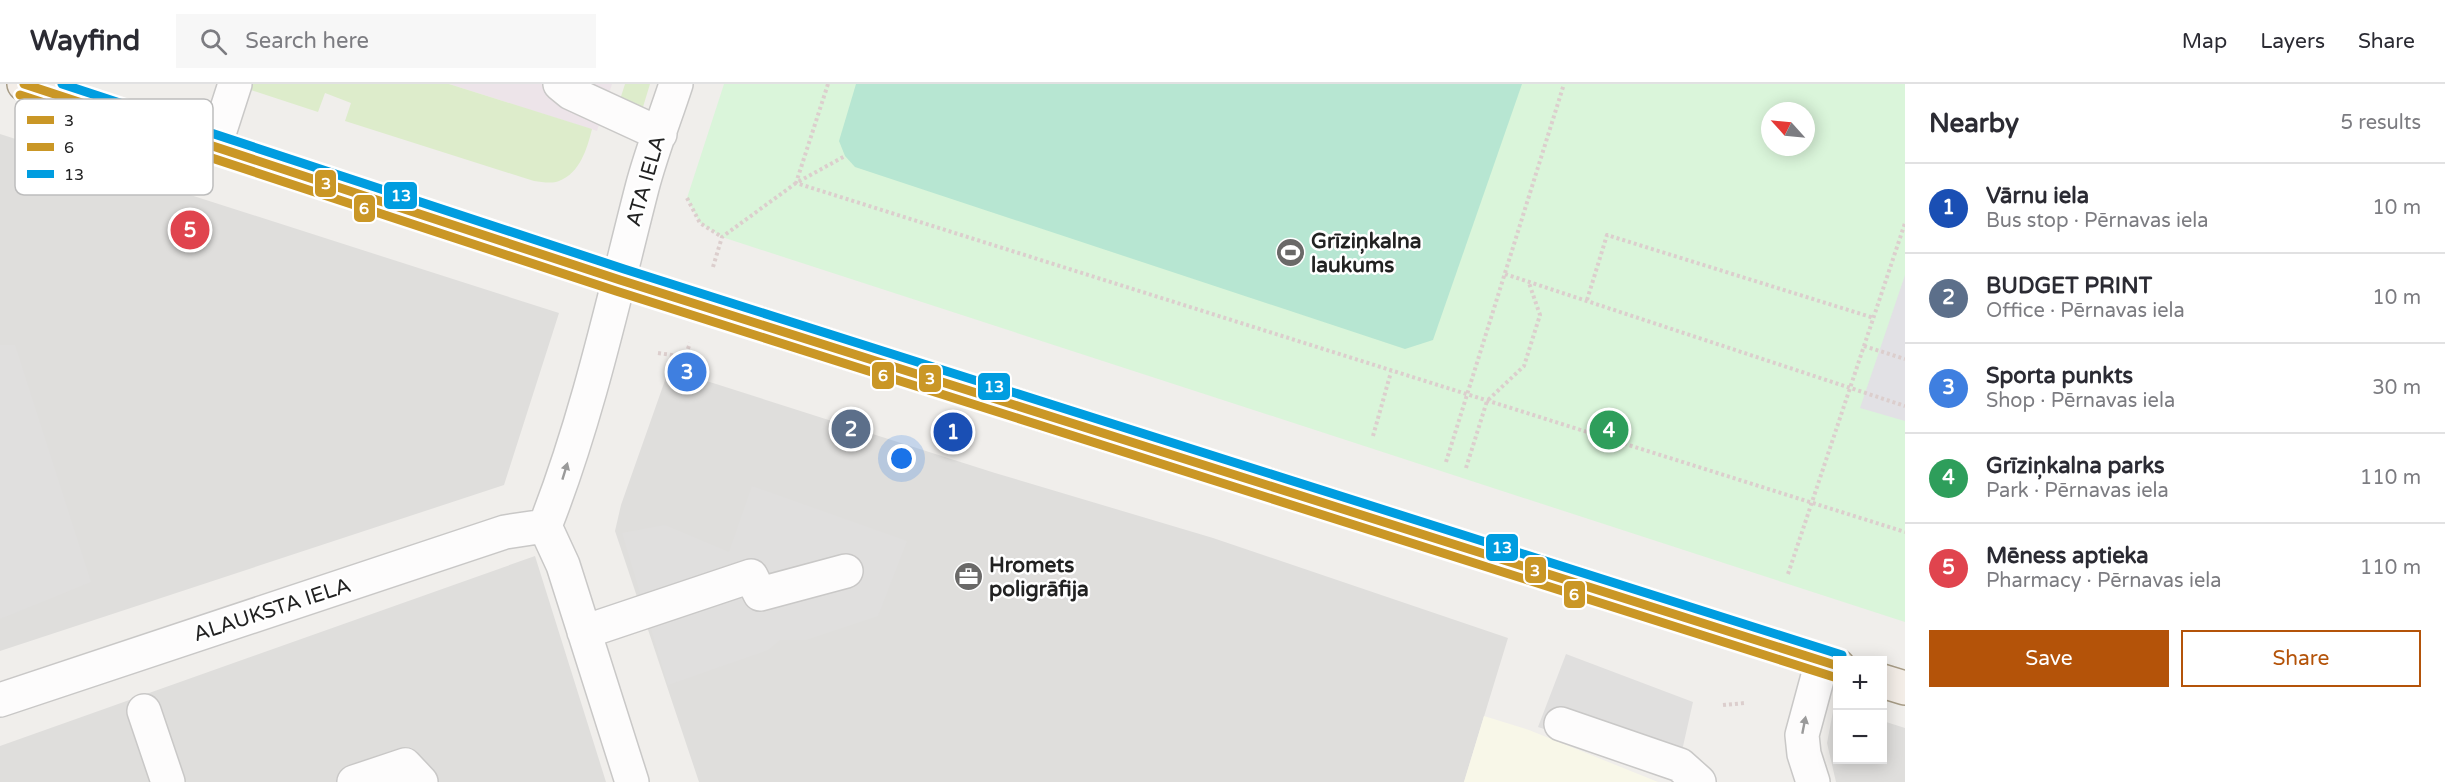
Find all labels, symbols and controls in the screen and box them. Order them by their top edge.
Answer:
search box [176,14,596,68]
text: Wayfind [30,24,140,58]
icon: search [197,25,230,58]
text: Search here [245,28,369,54]
text: Map [2182,29,2227,54]
text: Layers [2260,29,2325,54]
text: Share [2358,29,2415,54]
legend [15,99,213,195]
north arrow [1761,102,1815,156]
text: Nearby [1929,108,2019,139]
text: 3 [64,111,74,131]
text: 5 results [2341,111,2421,135]
street label: ATA IELA [621,133,671,229]
text: 6 [64,138,74,158]
text: 13 [64,165,84,185]
line badge: 3 [314,169,337,198]
text: 3 [321,174,331,194]
line badge: 13 [383,181,418,210]
text: Vārnu iela [1986,183,2089,209]
text: 13 [391,186,411,206]
line badge: 6 [353,194,376,223]
text: 1 [1942,196,1955,220]
text: 10 m [2372,196,2421,220]
text: 6 [359,199,369,219]
pin: 5 [170,208,210,252]
text: Bus stop · Pērnavas iela [1986,209,2209,233]
place label: Grīziņkalna laukums [1311,229,1422,278]
sports icon: Grīziņkalna laukums [1274,237,1306,269]
text: BUDGET PRINT [1986,273,2152,299]
text: 2 [1942,286,1955,310]
text: 10 m [2372,286,2421,310]
text: Office · Pērnavas iela [1986,299,2185,323]
pin: 3 [668,350,706,394]
line badge: 6 [871,361,895,390]
text: Sporta punkts [1986,363,2133,389]
line badge: 3 [918,364,942,393]
text: 6 [878,366,888,386]
text: 3 [925,369,935,389]
line badge: 13 [977,372,1011,401]
text: 3 [1942,376,1955,400]
text: 30 m [2372,376,2421,400]
text: 13 [984,377,1004,397]
text: Shop · Pērnavas iela [1986,389,2175,413]
pin: 2 [832,406,870,452]
pin: 4 [1590,408,1628,452]
pin: 1 [934,410,972,454]
your location [887,444,916,473]
text: Grīziņkalna parks [1986,453,2165,479]
one-way arrow [561,462,570,480]
text: 4 [1942,466,1955,490]
text: 110 m [2360,466,2421,490]
text: Park · Pērnavas iela [1986,479,2169,503]
line badge: 13 [1485,533,1519,562]
text: 13 [1492,538,1512,558]
text: Mēness aptieka [1986,543,2149,569]
place label: Hromets poligrāfija [989,553,1089,602]
line badge: 3 [1524,556,1547,584]
text: 5 [1942,556,1955,580]
text: 110 m [2360,556,2421,580]
office icon: Hromets poligrāfija [952,561,984,593]
text: 3 [1530,561,1540,581]
text: Pharmacy · Pērnavas iela [1986,569,2221,593]
street label: ALAUKSTA IELA [190,573,354,647]
line badge: 6 [1563,580,1586,609]
text: 6 [1569,585,1579,605]
button: Save [1929,630,2169,687]
button: Share [2181,630,2421,687]
map controls [1833,656,1887,764]
button: + [1833,656,1887,710]
button: − [1833,710,1887,764]
one-way arrow [1800,715,1809,734]

